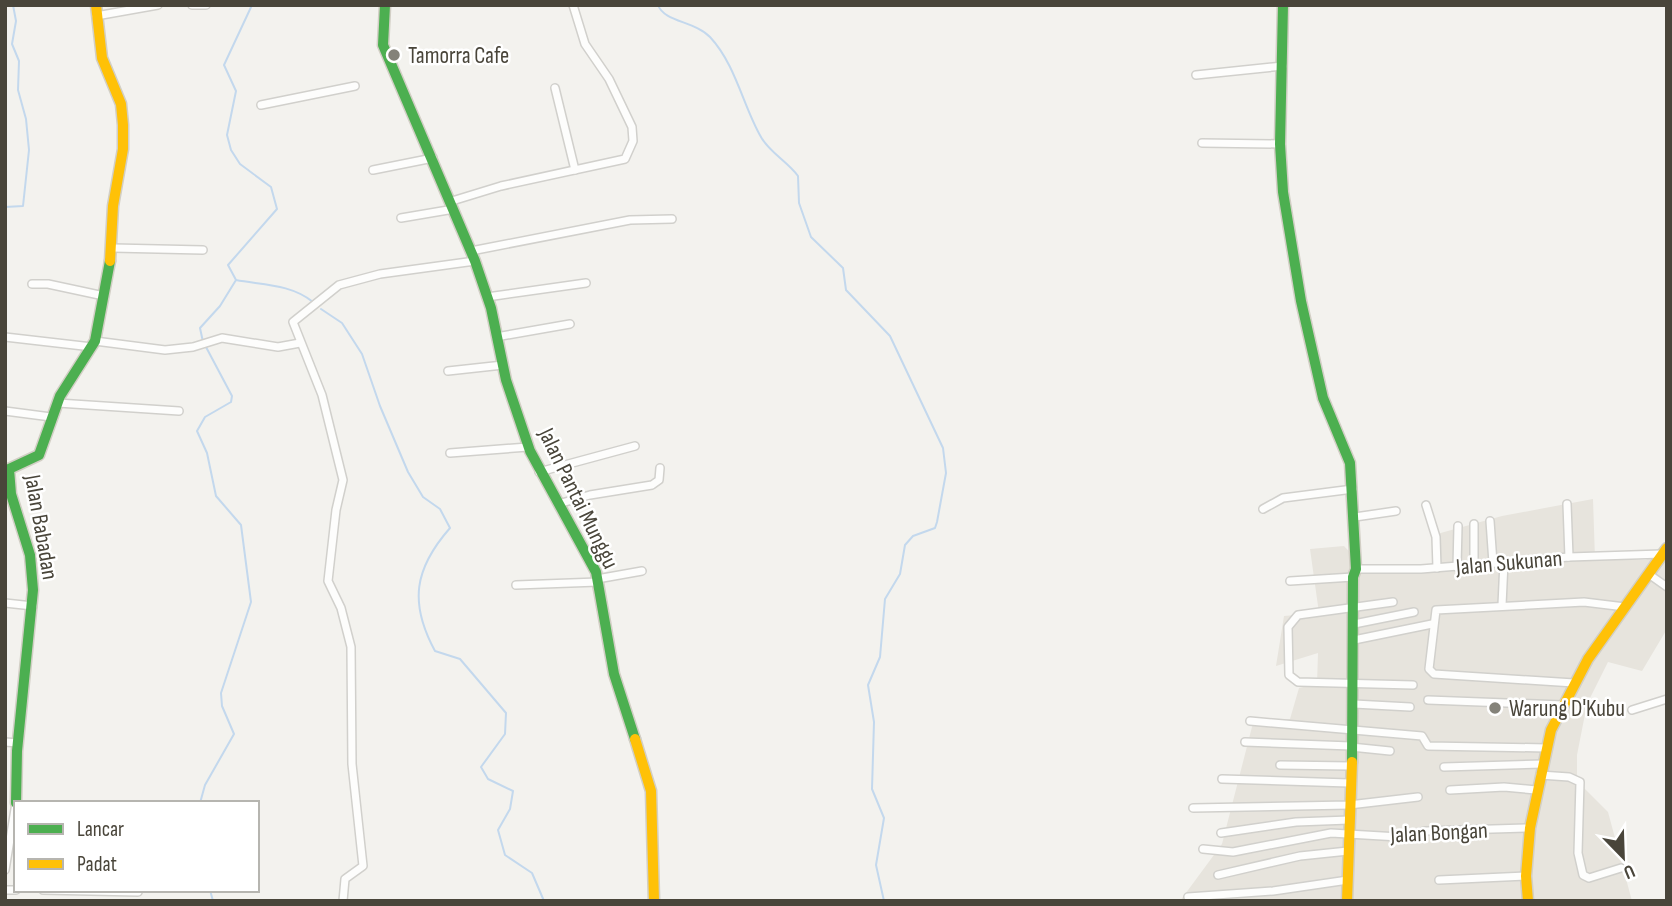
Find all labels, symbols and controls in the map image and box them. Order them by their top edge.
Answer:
place label: Tamorra Cafe [408,42,509,70]
marker: Tamorra Cafe [386,47,402,63]
street label: Jalan Pantai Munggu [531,423,624,573]
street label: Jalan Babadan [18,472,64,582]
street label: Jalan Sukunan [1454,544,1563,582]
place label: Warung D'Kubu [1509,695,1625,723]
marker: Warung D'Kubu [1487,700,1503,716]
legend [14,801,259,892]
street label: Jalan Bongan [1389,816,1488,850]
text: Lancar [77,817,124,842]
north arrow [1588,822,1658,892]
text: Padat [77,852,117,877]
text: U [1620,859,1638,884]

